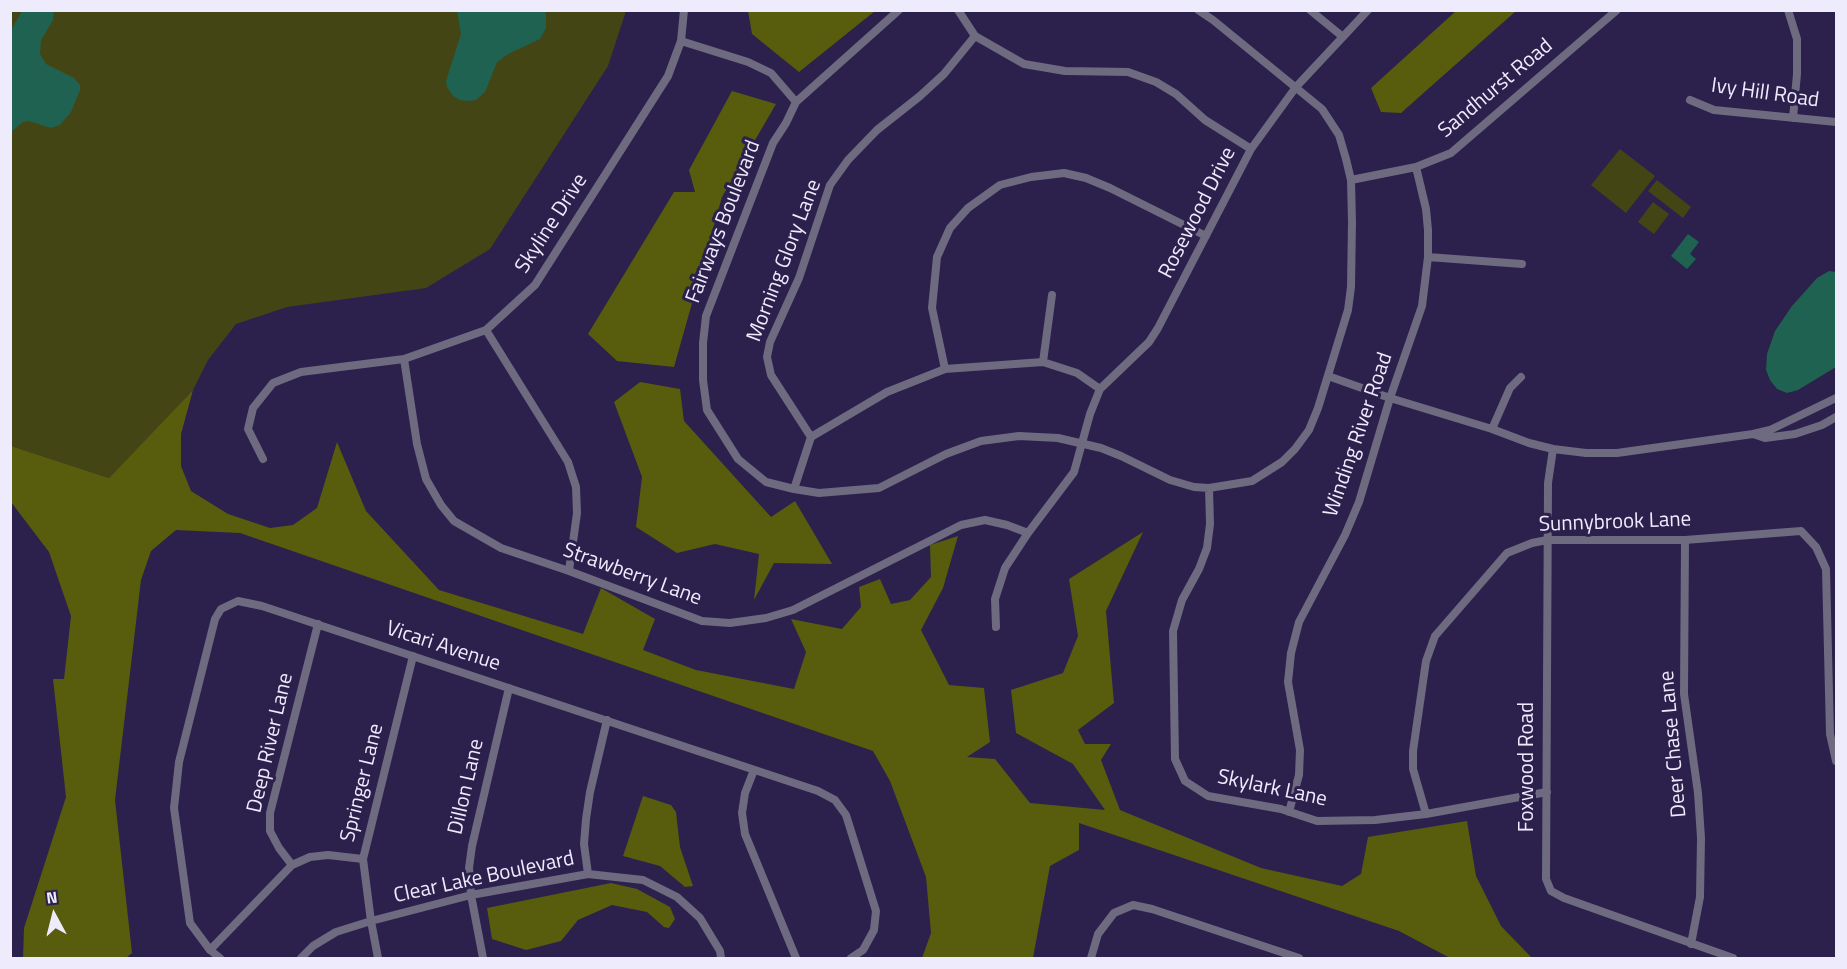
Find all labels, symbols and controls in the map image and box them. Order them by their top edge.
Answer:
street label: Sandhurst Road [1434,34,1558,144]
street label: Ivy Hill Road [1709,74,1821,114]
street label: Fairways Boulevard [681,137,767,307]
street label: Rosewood Drive [1154,143,1242,283]
street label: Skyline Drive [511,170,593,278]
street label: Morning Glory Lane [742,176,828,346]
street label: Winding River Road [1319,349,1399,521]
street label: Sunnybrook Lane [1538,508,1692,538]
street label: Strawberry Lane [559,538,705,612]
street label: Vicari Avenue [383,617,503,677]
street label: Deer Chase Lane [1655,670,1693,818]
street label: Deep River Lane [243,671,299,815]
street label: Foxwood Road [1515,702,1541,832]
street label: Springer Lane [336,721,390,845]
street label: Dillon Lane [444,737,490,837]
street label: Skylark Lane [1215,765,1329,813]
street label: Clear Lake Boulevard [391,847,577,909]
north arrow [24,885,84,945]
text: N [45,885,59,910]

